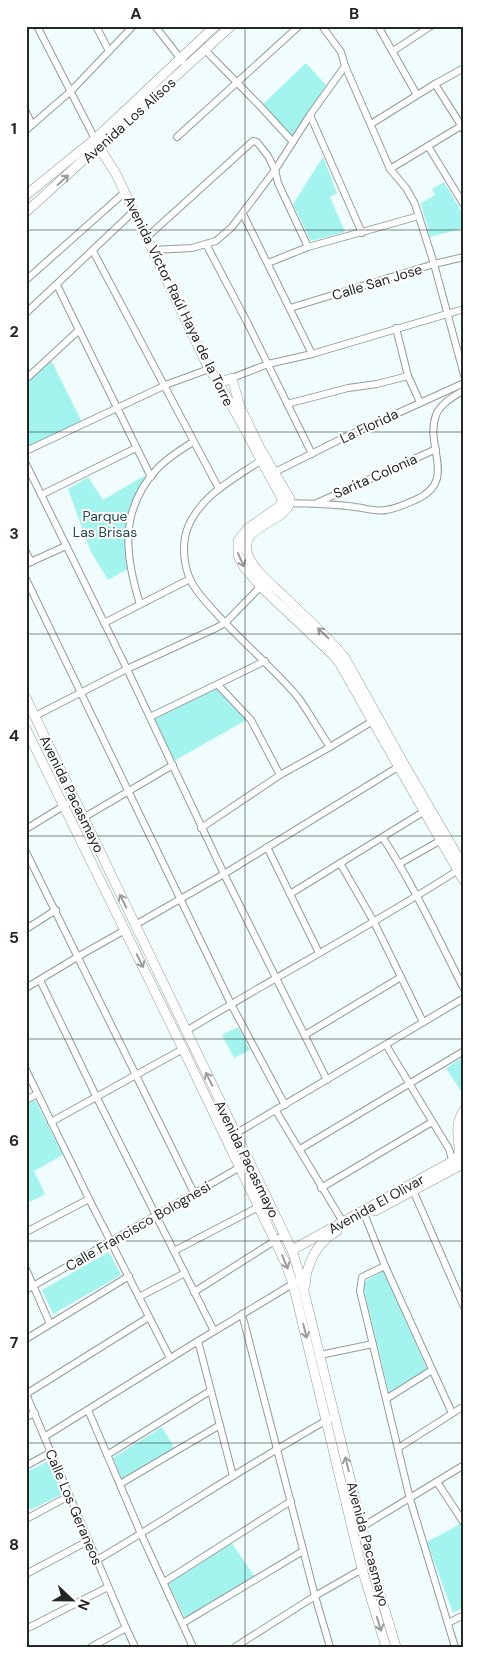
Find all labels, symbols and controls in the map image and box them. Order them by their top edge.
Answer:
text: A [130,3,142,24]
text: B [349,3,359,24]
street label: Avenida Los Alisos [79,73,179,167]
text: 1 [11,118,17,139]
one-way arrow [56,174,69,186]
street label: Avenida Víctor Raúl Haya de la Torre [120,193,238,409]
street label: Calle San Jose [330,260,424,304]
text: 2 [9,321,19,342]
street label: La Florida [337,405,401,447]
street label: Sarita Colonia [330,449,420,503]
park label: Parque Las Brisas [73,507,137,541]
text: 3 [9,523,19,544]
one-way arrow [236,552,246,567]
one-way arrow [316,627,329,639]
text: 4 [9,725,19,746]
street label: Avenida Pacasmayo [36,732,108,856]
one-way arrow [118,893,128,908]
text: 5 [9,927,19,948]
one-way arrow [136,953,145,968]
one-way arrow [203,1072,213,1087]
street label: Avenida Pacasmayo [211,1097,283,1221]
text: 6 [9,1130,19,1151]
street label: Avenida El Olivar [325,1170,427,1238]
street label: Calle Francisco Bolognesi [62,1177,214,1275]
one-way arrow [280,1254,290,1269]
one-way arrow [301,1323,310,1339]
text: 7 [10,1332,19,1353]
street label: Calle Los Geraneos [41,1446,107,1568]
one-way arrow [342,1457,351,1473]
street label: Avenida Pacasmayo [343,1480,393,1608]
text: 8 [9,1534,19,1555]
north arrow [48,1576,98,1626]
text: N [74,1597,94,1613]
one-way arrow [375,1616,385,1632]

